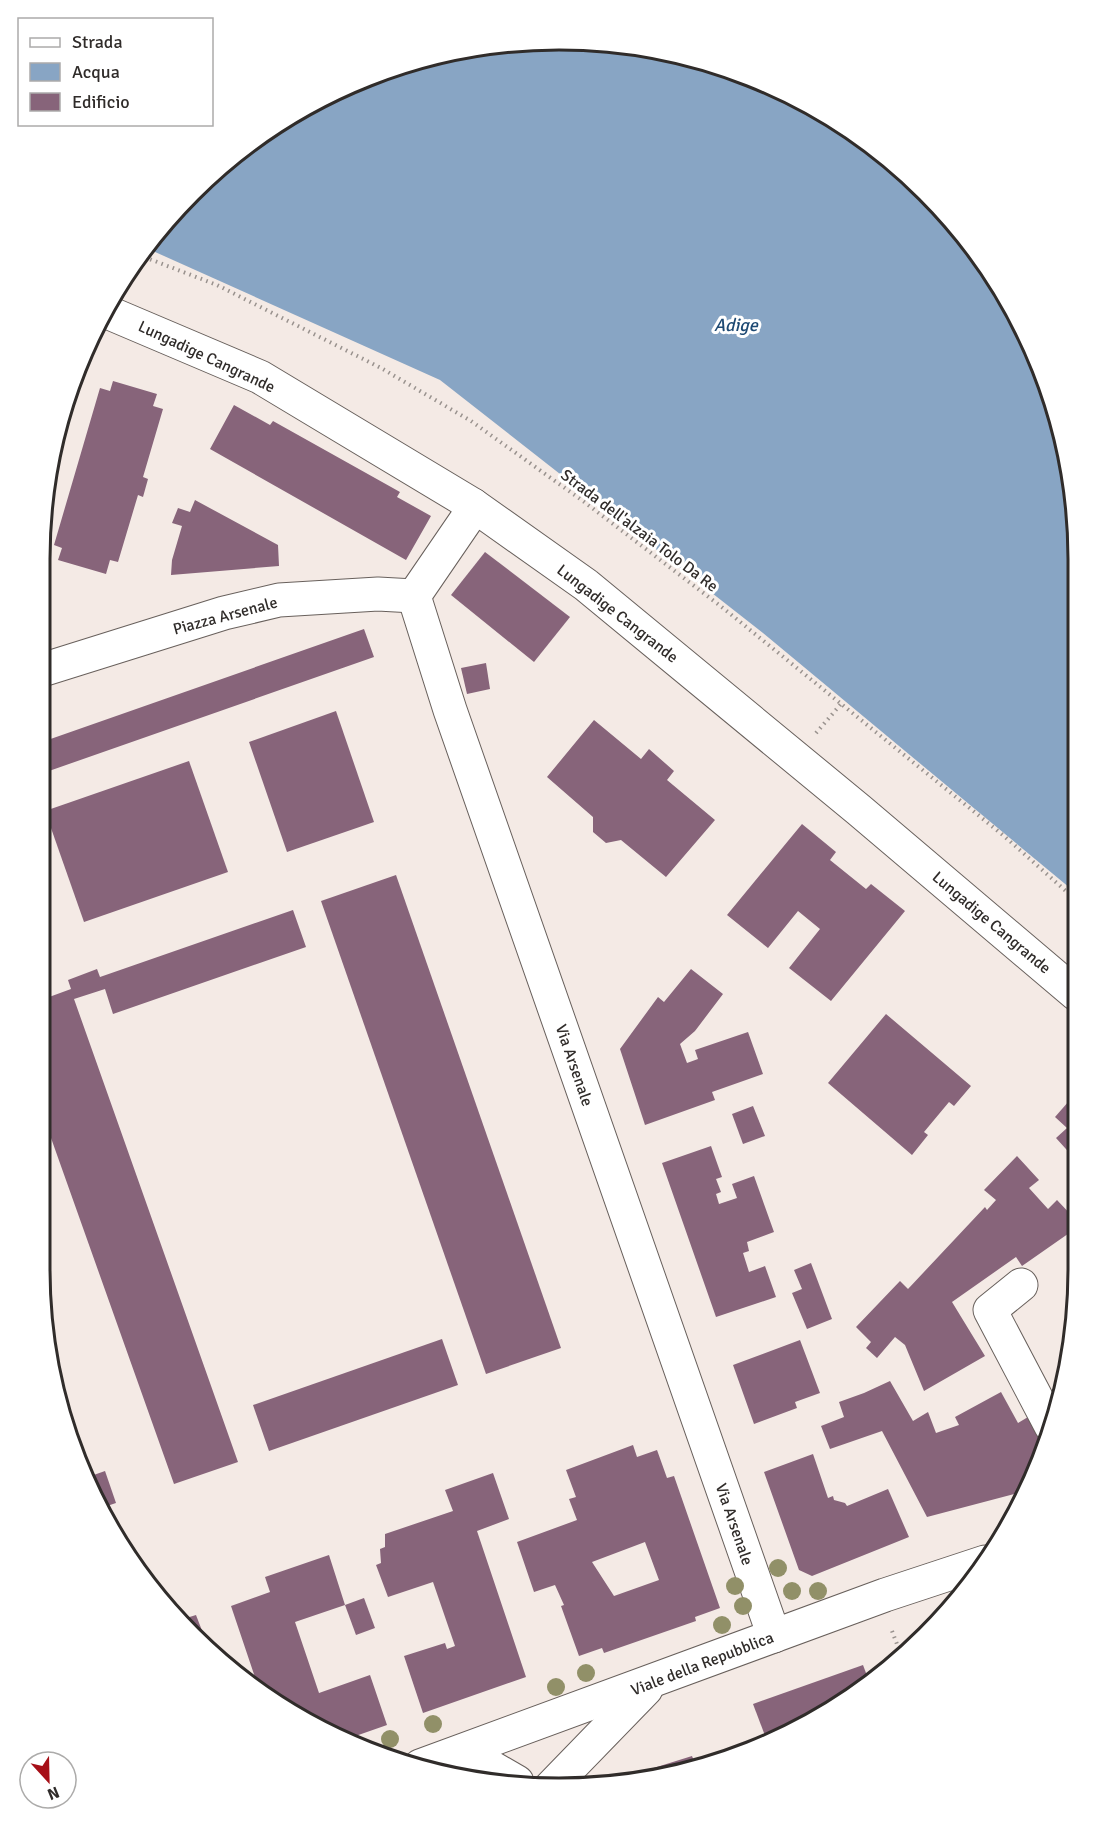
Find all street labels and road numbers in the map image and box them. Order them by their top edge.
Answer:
street label: Lungadige Cangrande [135,316,278,397]
street label: Strada dell'alzaia Tolo Da Re [557,465,722,596]
street label: Lungadige Cangrande [553,560,682,667]
street label: Piazza Arsenale [171,592,280,640]
street label: Lungadige Cangrande [928,867,1055,978]
street label: Via Arsenale [551,1022,597,1109]
street label: Via Arsenale [711,1481,757,1568]
street label: Viale della Repubblica [628,1628,777,1700]

